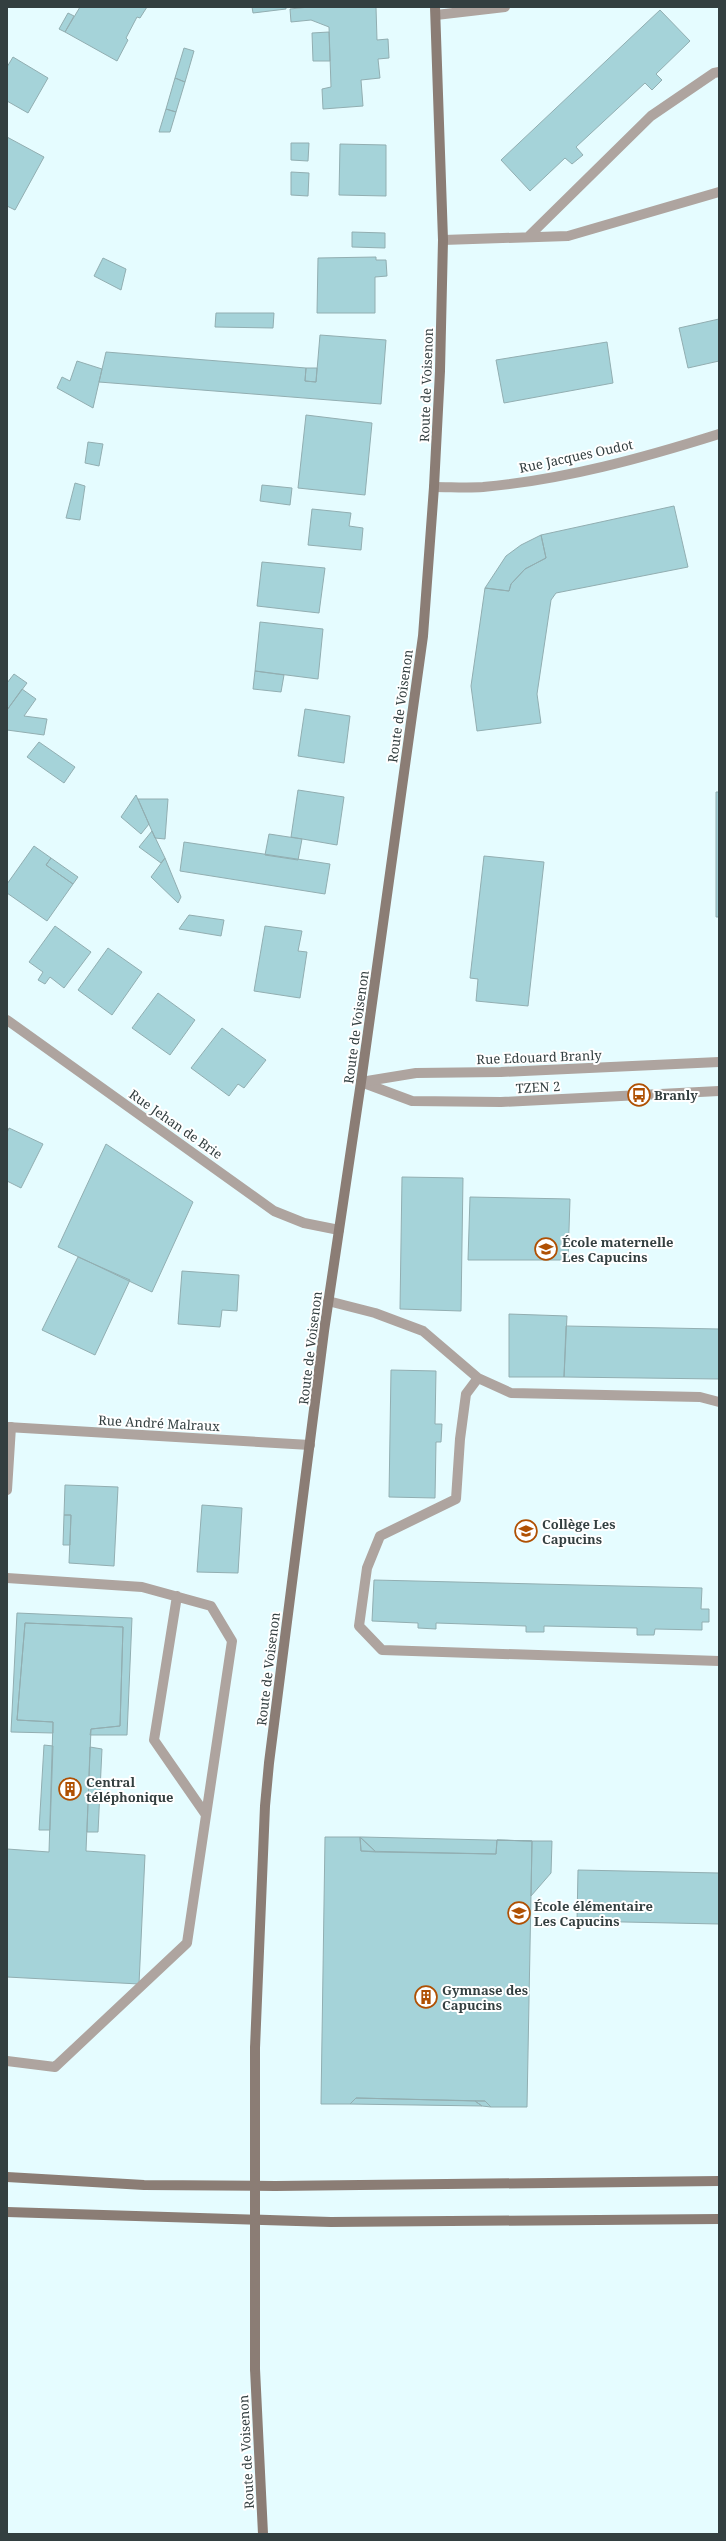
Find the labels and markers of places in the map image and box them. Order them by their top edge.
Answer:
bus stop icon: Branly [626,1082,652,1108]
place label: Branly [654,1086,698,1104]
place label: École maternelle Les Capucins [562,1233,674,1266]
school or university icon: École maternelle Les Capucins [533,1236,559,1262]
place label: Collège Les Capucins [542,1515,616,1548]
school or university icon: Collège Les Capucins [513,1518,539,1544]
place label: Central téléphonique [86,1773,174,1806]
building icon: Central téléphonique [57,1776,83,1802]
place label: École élémentaire Les Capucins [534,1897,653,1930]
school or university icon: École élémentaire Les Capucins [506,1900,532,1926]
place label: Gymnase des Capucins [442,1981,528,2014]
building icon: Gymnase des Capucins [413,1984,439,2010]

